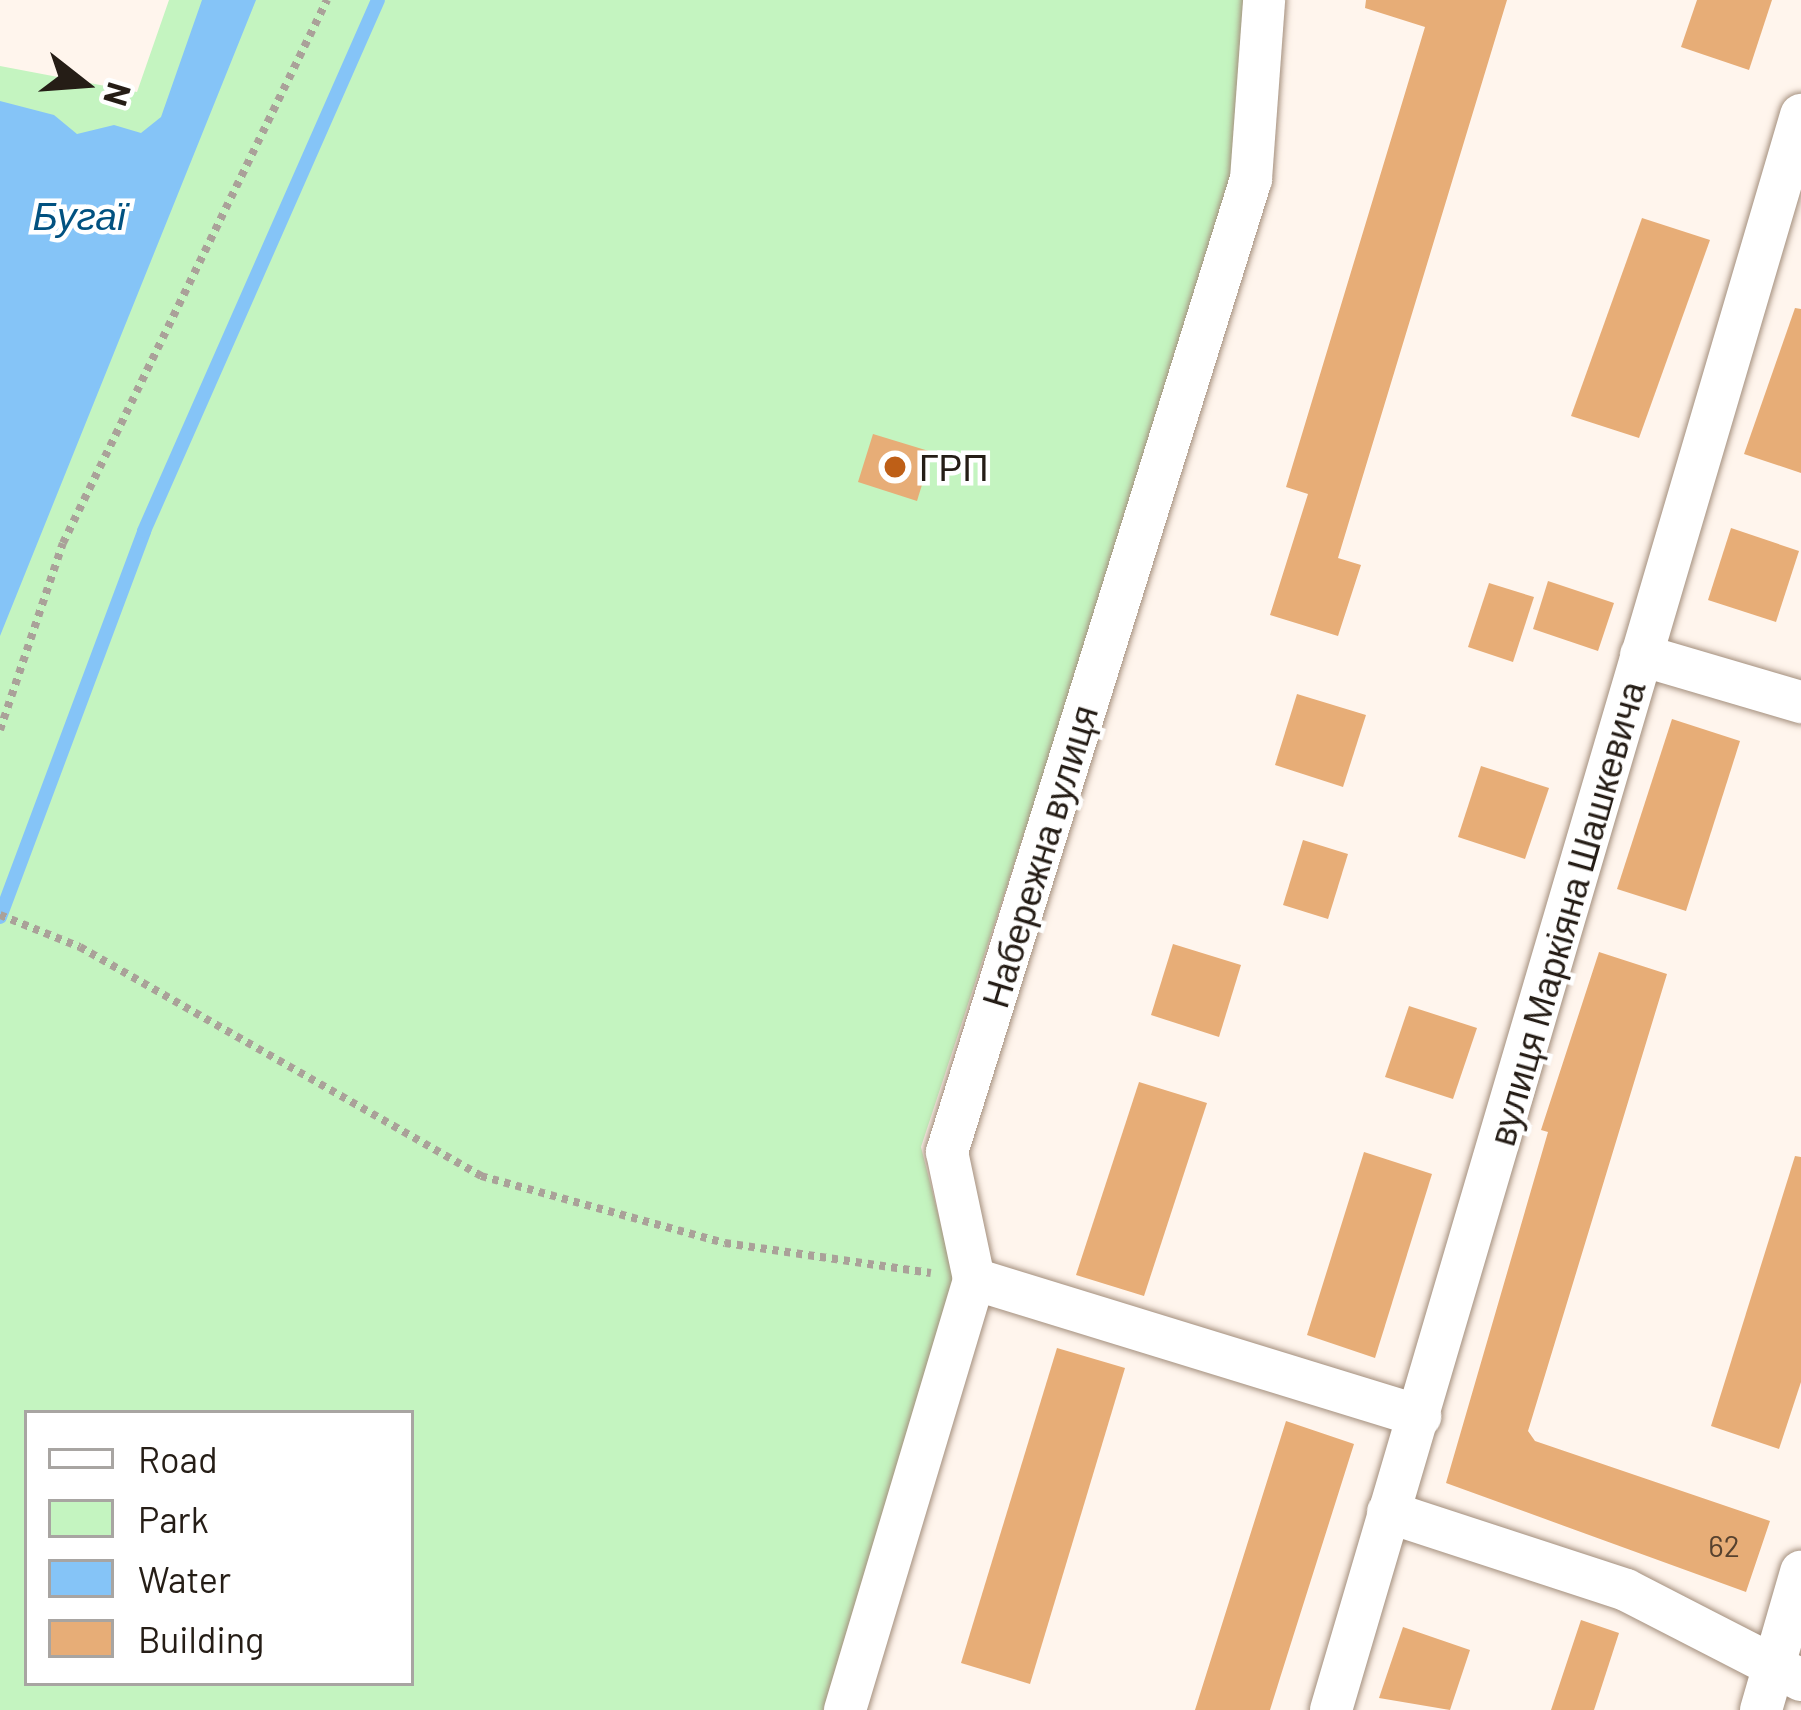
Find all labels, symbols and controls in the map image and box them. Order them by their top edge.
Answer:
north arrow [24,24,144,144]
text: N [96,78,141,111]
water label: Бугаї [32,192,126,238]
place label: ГРП [919,445,988,489]
marker: ГРП [882,454,908,480]
street label: вулиця Маркіяна Шашкевича [1479,676,1653,1150]
street label: Набережна вулиця [972,700,1106,1012]
legend [24,1410,414,1686]
text: Road [138,1437,218,1480]
text: Park [138,1497,209,1540]
house number: 62 [1708,1527,1740,1563]
text: Water [138,1557,231,1600]
text: Building [138,1617,264,1660]

